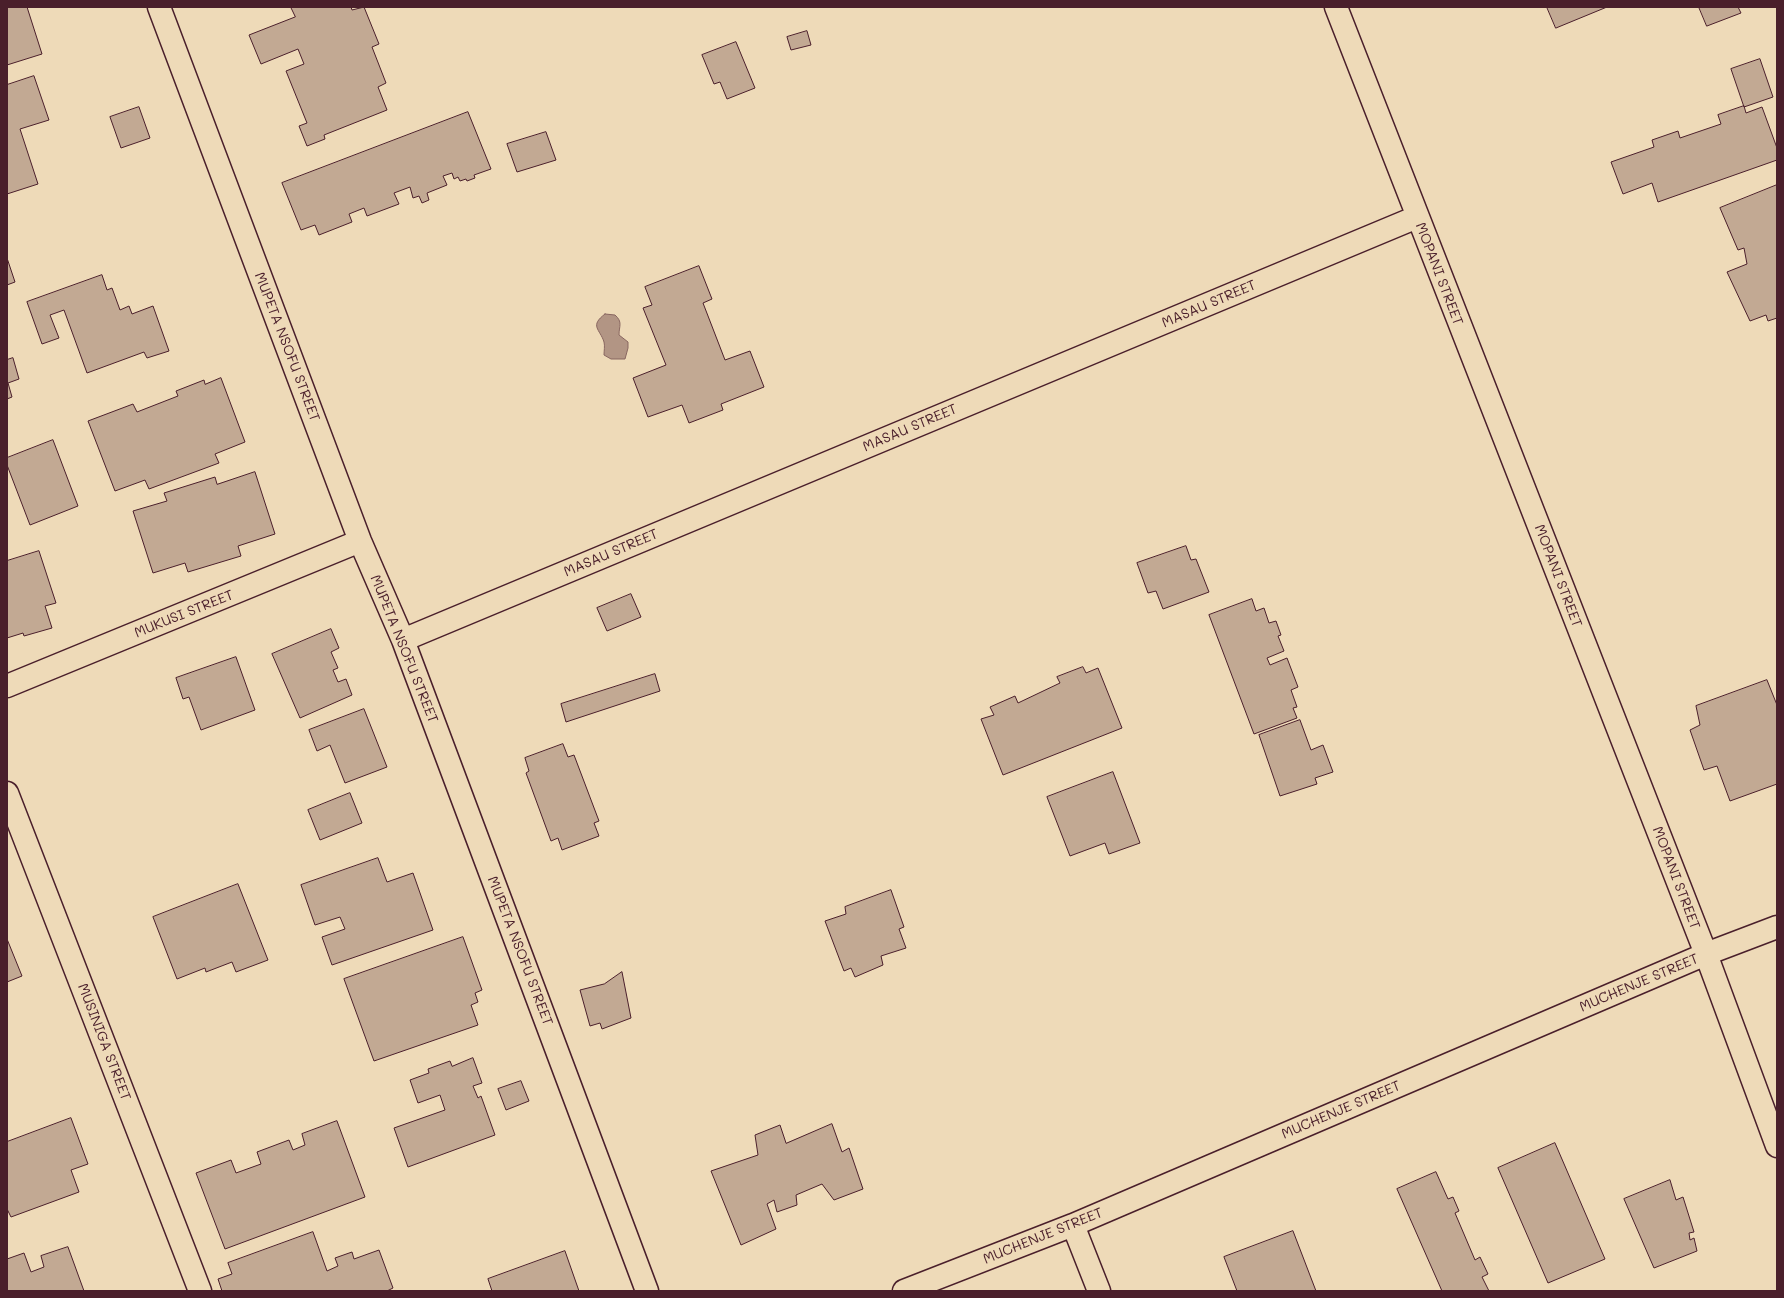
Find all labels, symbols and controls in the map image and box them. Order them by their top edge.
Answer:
street label: MOPANI STREET [1412,220,1466,328]
street label: MUPETA NSOFU STREET [251,270,323,424]
street label: MASAU STREET [1159,277,1259,331]
street label: MASAU STREET [860,401,960,455]
street label: MOPANI STREET [1531,522,1585,630]
street label: MASAU STREET [561,526,661,580]
street label: MUPETA NSOFU STREET [367,572,441,726]
street label: MUKUSI STREET [132,586,236,642]
street label: MOPANI STREET [1649,824,1703,932]
street label: MUPETA NSOFU STREET [484,874,556,1028]
street label: MUCHENJE STREET [1577,950,1701,1016]
street label: MUSINIGA STREET [74,981,134,1103]
street label: MUCHENJE STREET [1279,1077,1403,1143]
street label: MUCHENJE STREET [981,1204,1105,1268]

